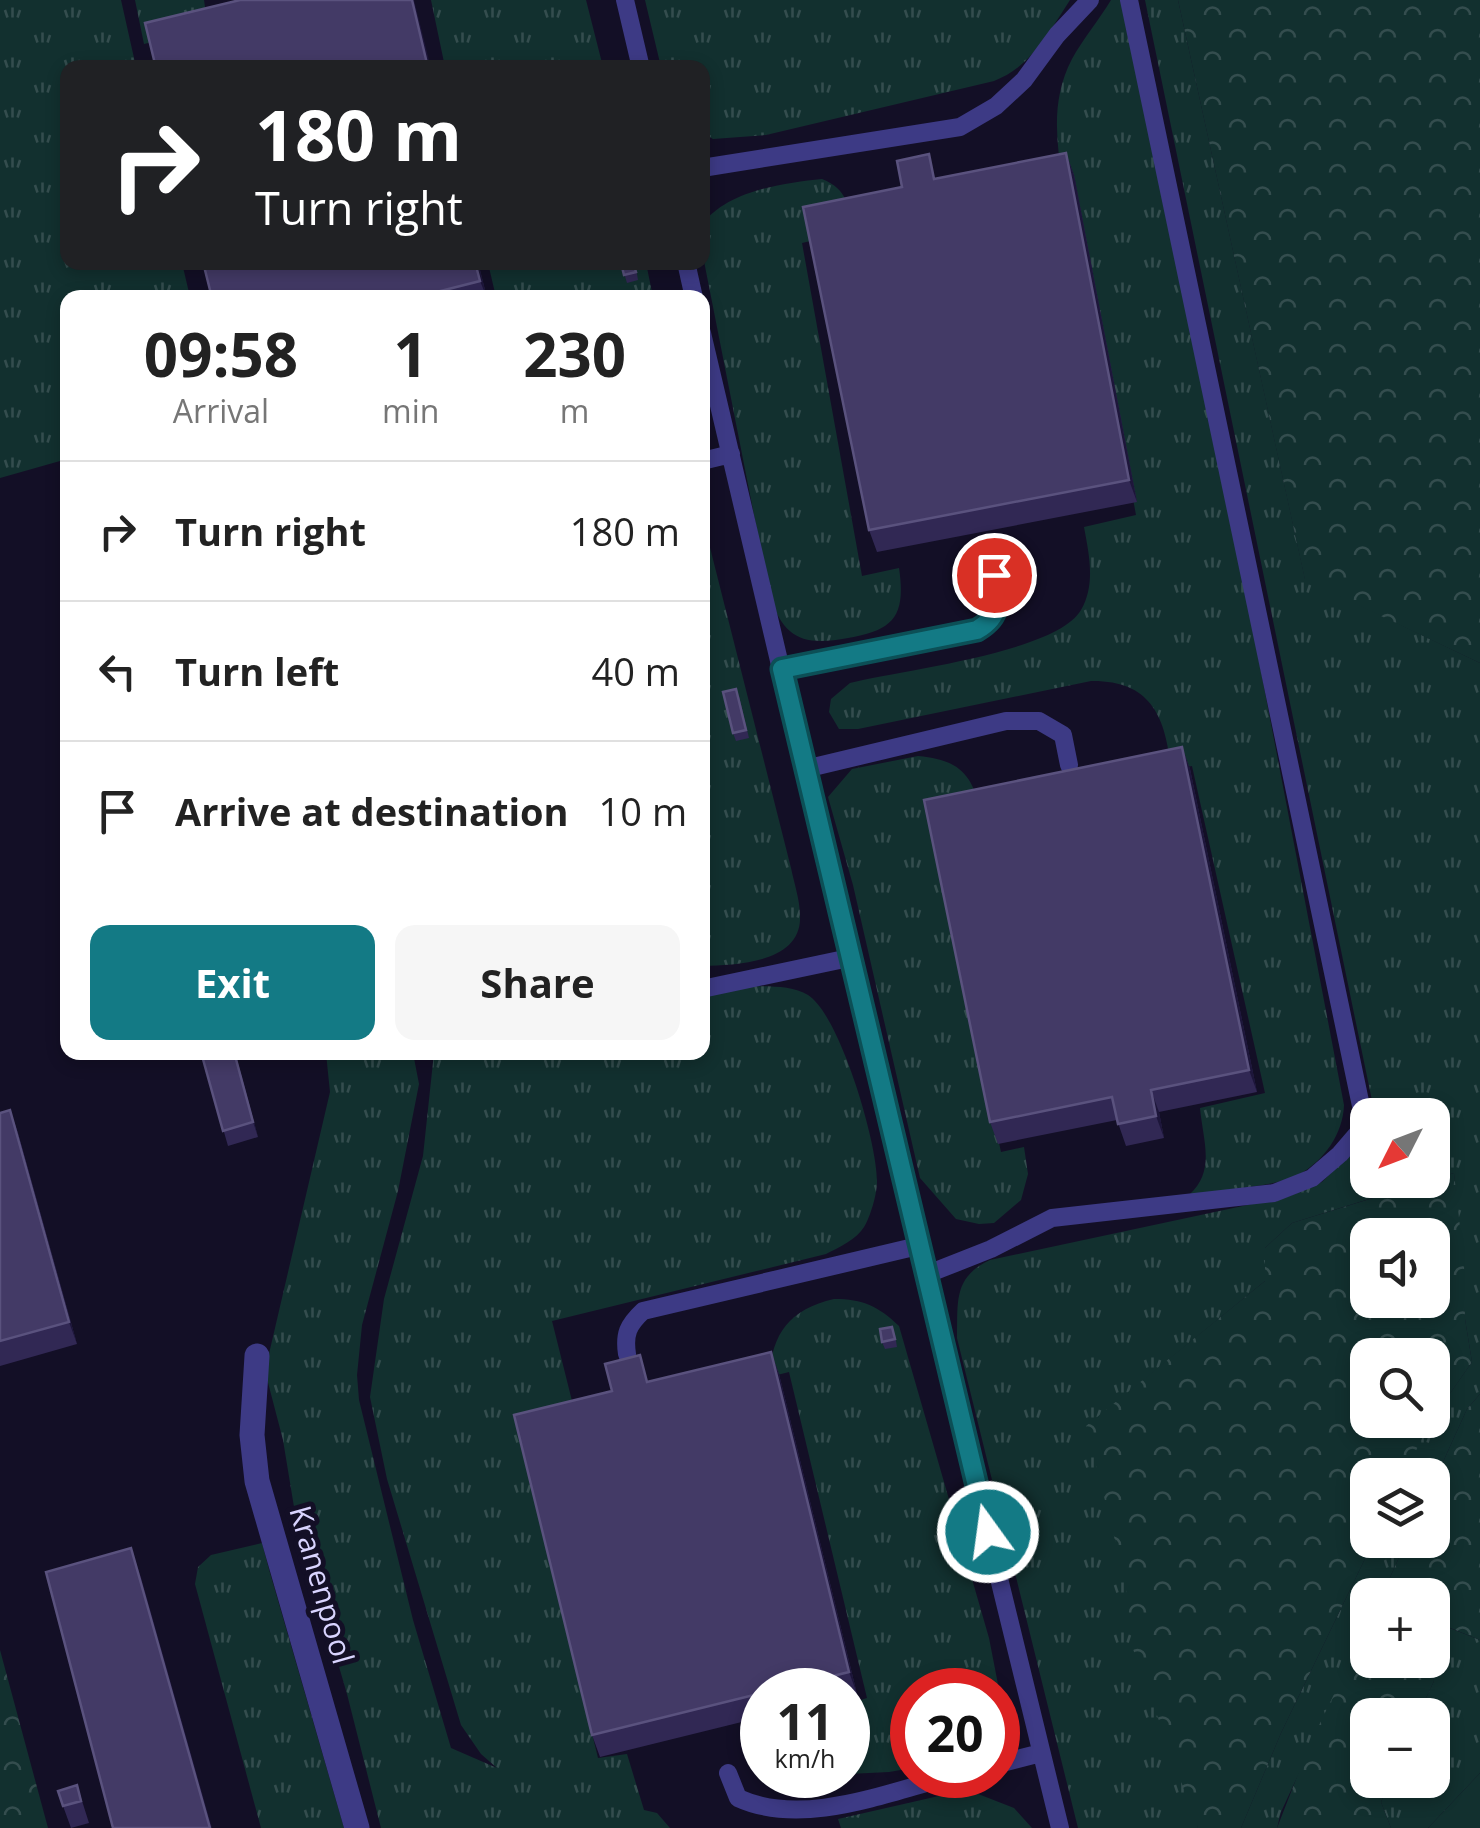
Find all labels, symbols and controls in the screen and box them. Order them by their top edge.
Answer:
text: 180 m [255,86,462,182]
icon: right [90,100,220,230]
text: Turn right [255,177,463,238]
text: 09:58 [144,313,298,395]
text: 1 [394,313,428,395]
text: 230 [523,313,626,395]
text: Arrival [173,389,269,432]
text: min [382,389,439,432]
text: m [560,389,589,432]
icon: right [90,504,145,559]
text: Turn right [175,505,366,557]
text: 180 m [570,505,680,557]
pin [952,533,1037,618]
icon: arrive [967,548,1022,603]
icon: left [90,644,145,699]
text: Turn left [175,645,339,697]
text: 40 m [591,645,680,697]
icon: arrive [90,784,145,839]
text: Arrive at destination [175,785,569,837]
text: 10 m [599,785,687,837]
button: Exit [90,925,375,1040]
button: Share [395,925,680,1040]
north arrow [1350,1098,1450,1198]
map controls [1350,1098,1450,1798]
button: sound [1350,1218,1450,1318]
button: search [1350,1338,1450,1438]
button: layers [1350,1458,1450,1558]
position arrow [936,1480,1040,1584]
street label: Kranenpool [280,1501,365,1669]
button: + [1350,1578,1450,1678]
speed limit sign: 20 [890,1668,1020,1798]
text: 11 [776,1687,834,1755]
button: − [1350,1698,1450,1798]
text: km/h [775,1741,835,1775]

